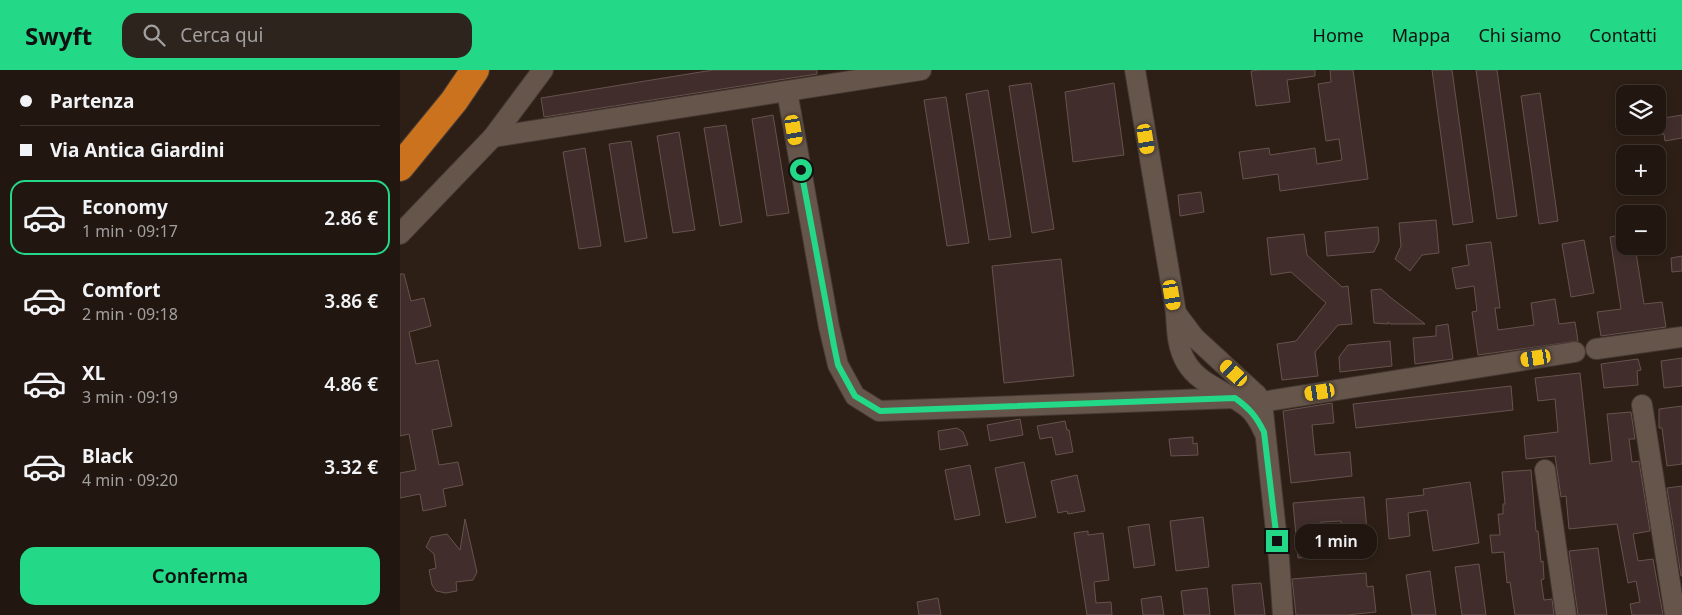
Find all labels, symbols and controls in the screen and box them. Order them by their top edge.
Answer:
search box [122,13,472,58]
text: Swyft [25,19,92,52]
icon: search [140,21,168,49]
text: Cerca qui [180,22,263,48]
text: Home [1313,23,1364,47]
text: Mappa [1392,23,1450,47]
text: Chi siamo [1478,23,1561,47]
text: Contatti [1589,23,1657,47]
map controls [1616,85,1666,255]
button: layers [1616,85,1666,135]
text: Partenza [50,88,134,114]
car [784,114,803,146]
car [1136,123,1155,155]
text: Via Antica Giardini [50,137,225,163]
button: + [1616,145,1666,195]
route start [790,159,812,181]
text: Economy [82,194,168,220]
icon: car [22,195,67,240]
text: 2.86 € [324,205,378,231]
button: − [1616,205,1666,255]
text: 1 min · 09:17 [82,220,178,242]
text: Comfort [82,277,161,303]
icon: car [22,278,67,323]
car [1162,279,1181,311]
text: 3.86 € [324,288,378,314]
text: 2 min · 09:18 [82,303,178,325]
car [1520,348,1551,368]
car [1217,357,1250,389]
text: XL [82,360,105,386]
icon: car [22,361,67,406]
text: 4.86 € [324,371,378,397]
car [1304,382,1335,402]
text: 3 min · 09:19 [82,386,178,408]
text: Black [82,443,133,469]
icon: car [22,444,67,489]
text: 3.32 € [324,454,378,480]
text: 4 min · 09:20 [82,469,178,491]
callout: 1 min [1294,524,1377,558]
route end [1266,530,1288,552]
text: 1 min [1314,530,1358,552]
button: Conferma [20,547,380,605]

